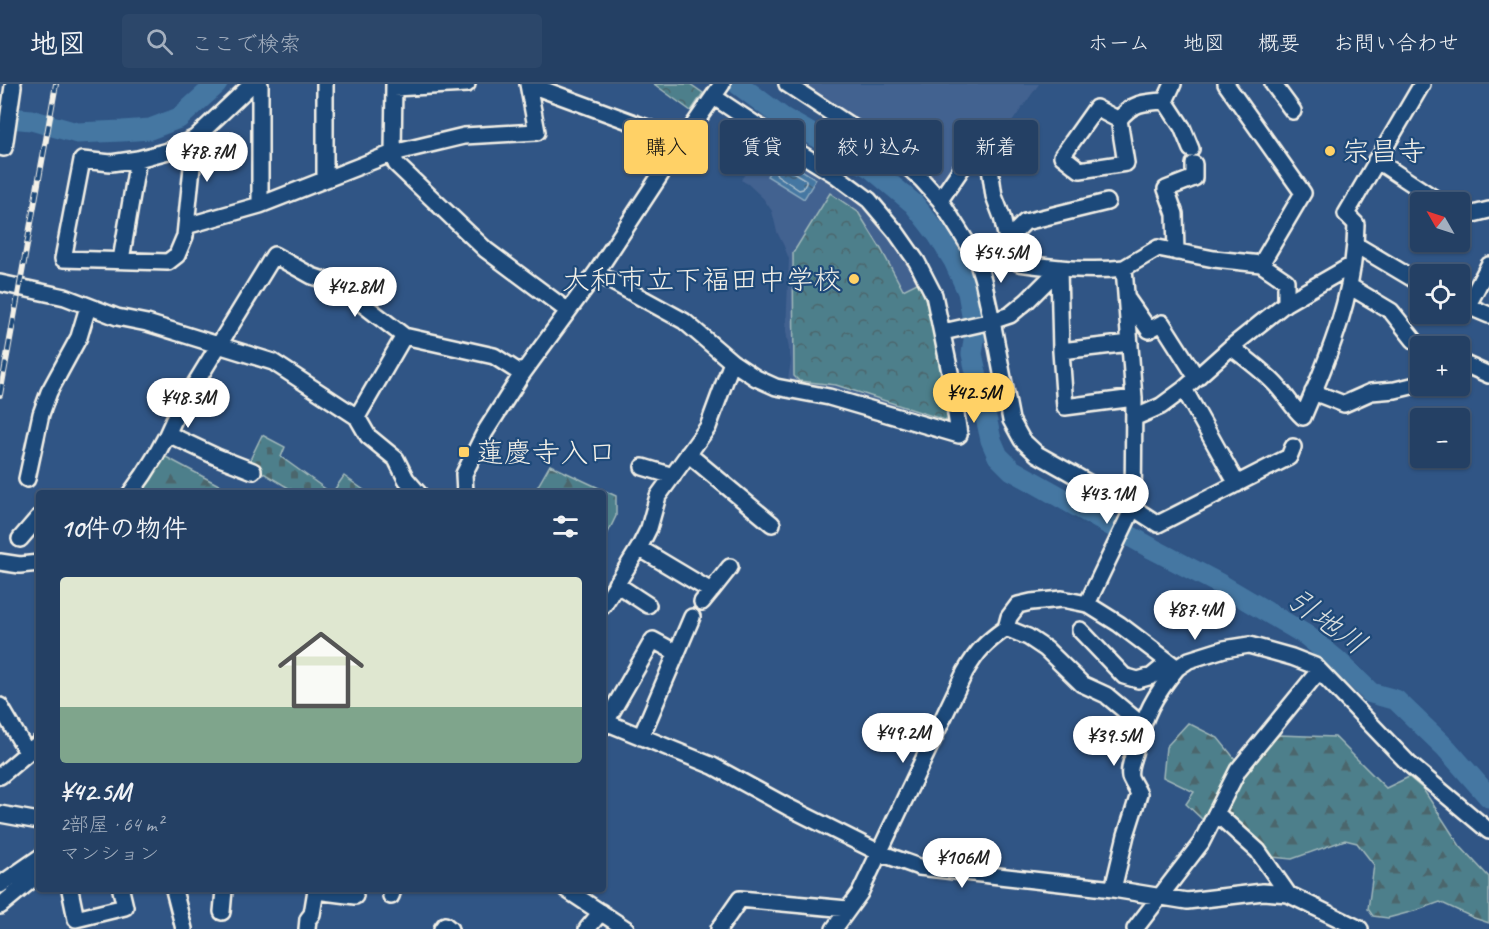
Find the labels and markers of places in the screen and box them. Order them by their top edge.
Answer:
pin: ¥78.7M [158,132,256,183]
place label: 宗昌寺 [1342,134,1426,169]
marker: 宗昌寺 [1323,144,1337,158]
pin: ¥54.5M [952,233,1050,284]
place label: 大和市立下福田中学校 [562,262,842,297]
pin: ¥42.8M [306,267,404,318]
marker: 大和市立下福田中学校 [847,272,861,286]
pin: ¥42.5M [925,373,1023,424]
pin: ¥48.3M [139,378,237,429]
place label: 蓮慶寺入口 [476,435,616,470]
marker: 蓮慶寺入口 [457,445,471,459]
pin: ¥43.1M [1058,474,1156,525]
pin: ¥87.4M [1146,590,1244,641]
pin: ¥49.2M [854,713,952,764]
pin: ¥39.5M [1065,716,1163,767]
pin: ¥106M [920,838,1004,889]

